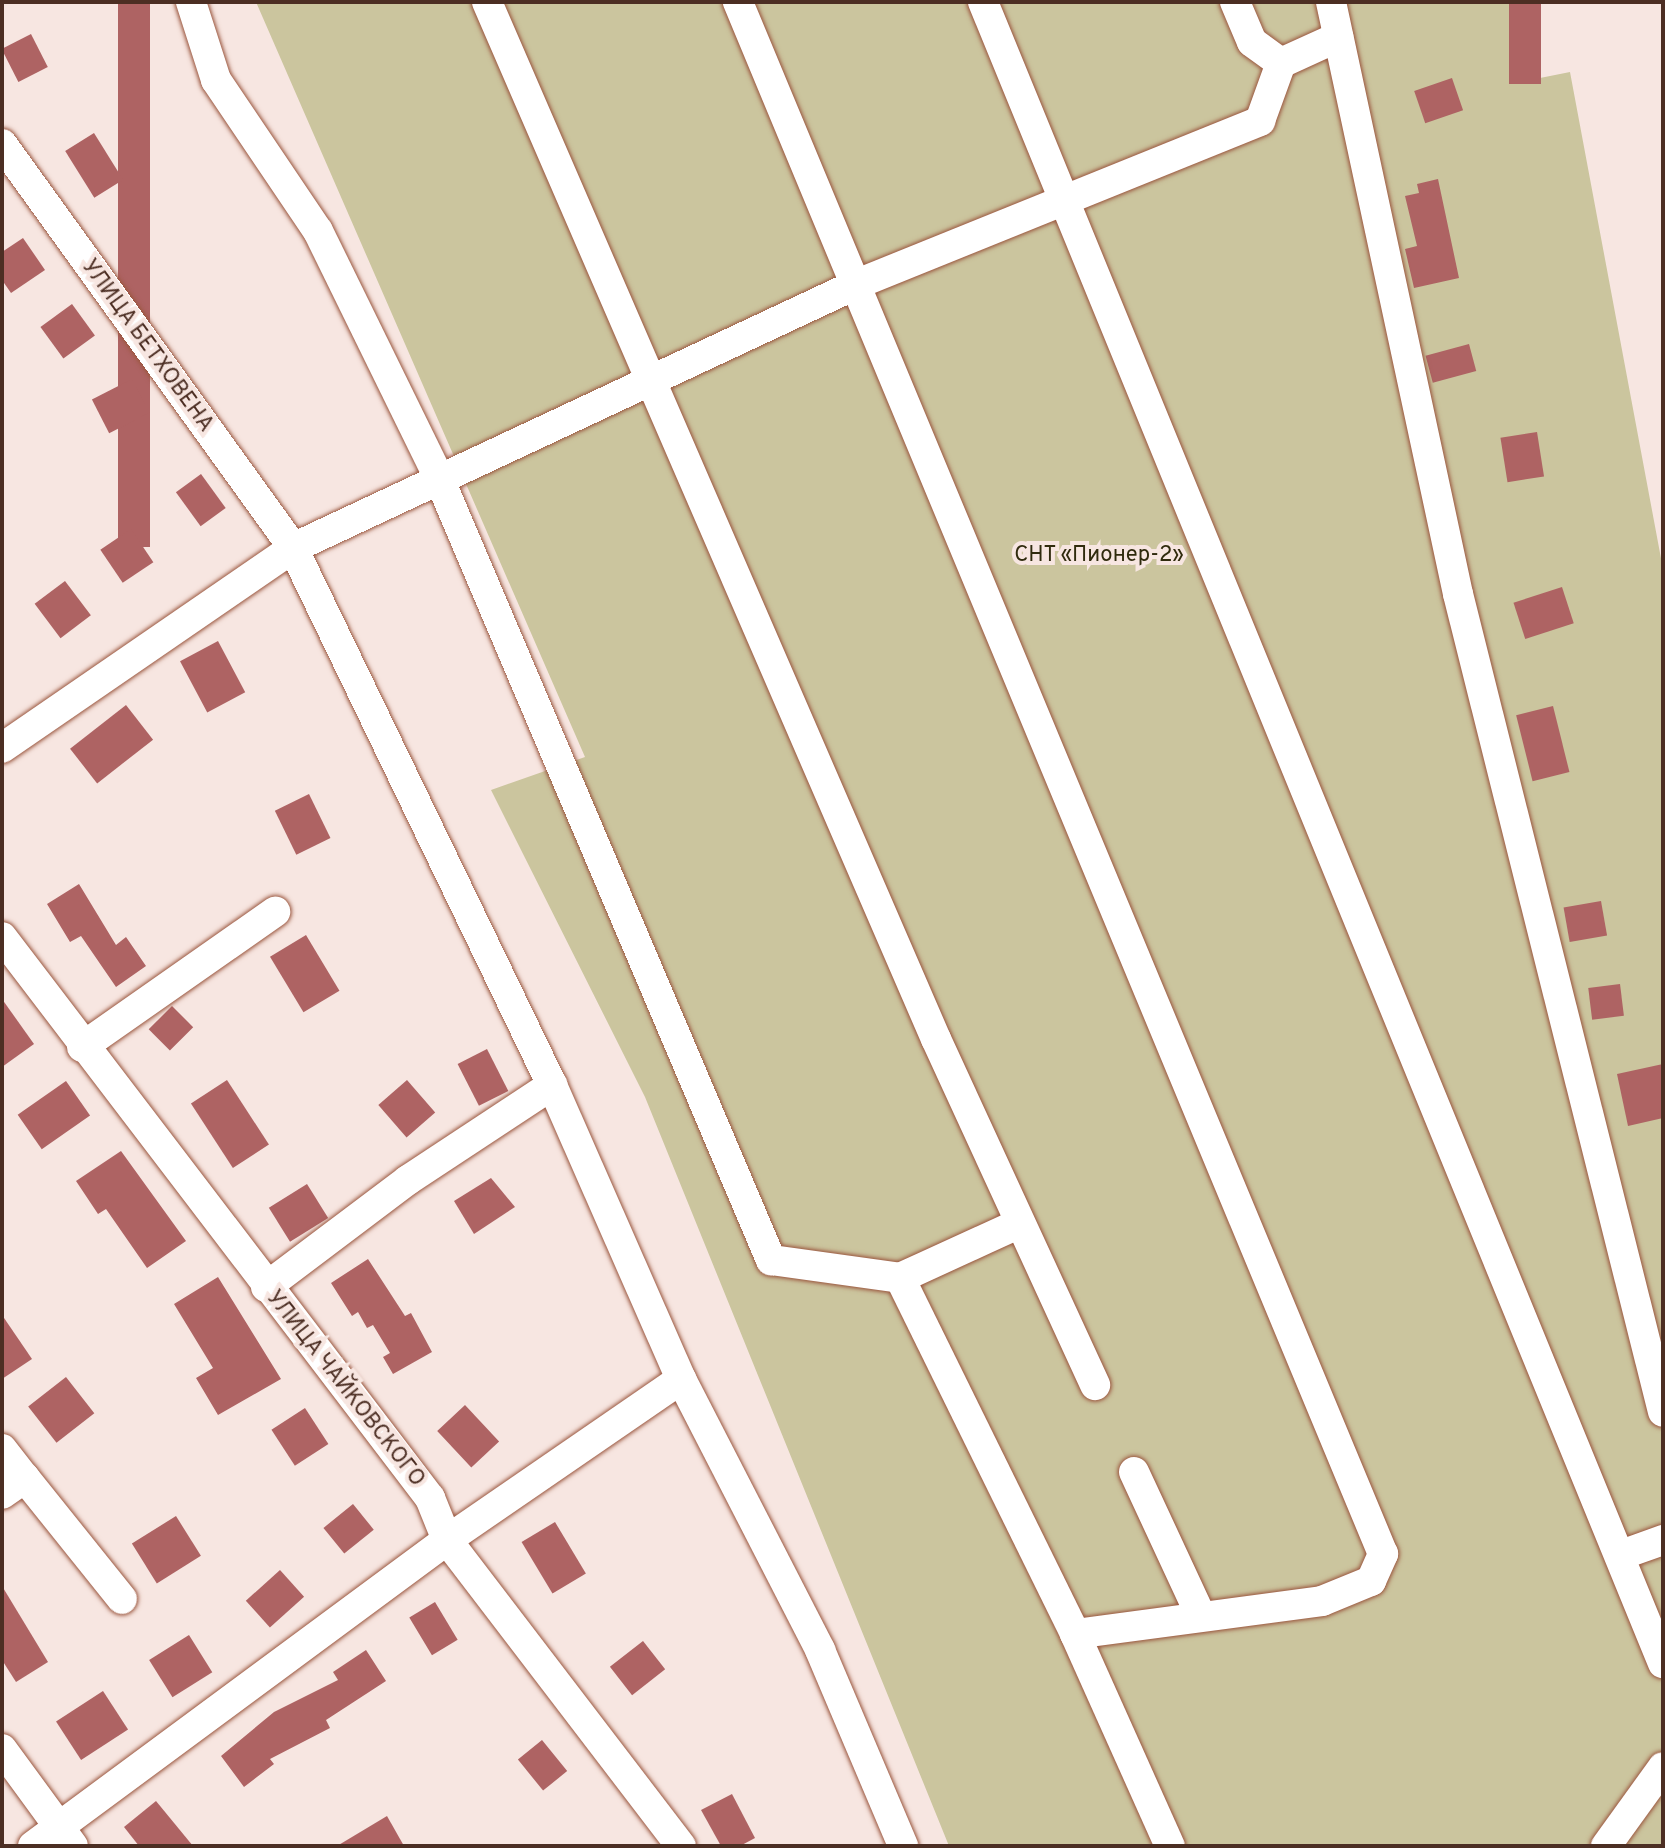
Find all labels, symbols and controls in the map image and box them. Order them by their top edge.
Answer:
street label: УЛИЦА БЕТХОВЕНА [75,254,219,438]
park label: СНТ «Пионер-2» [1014,543,1184,569]
street label: УЛИЦА ЧАЙКОВСКОГО [260,1285,430,1493]

